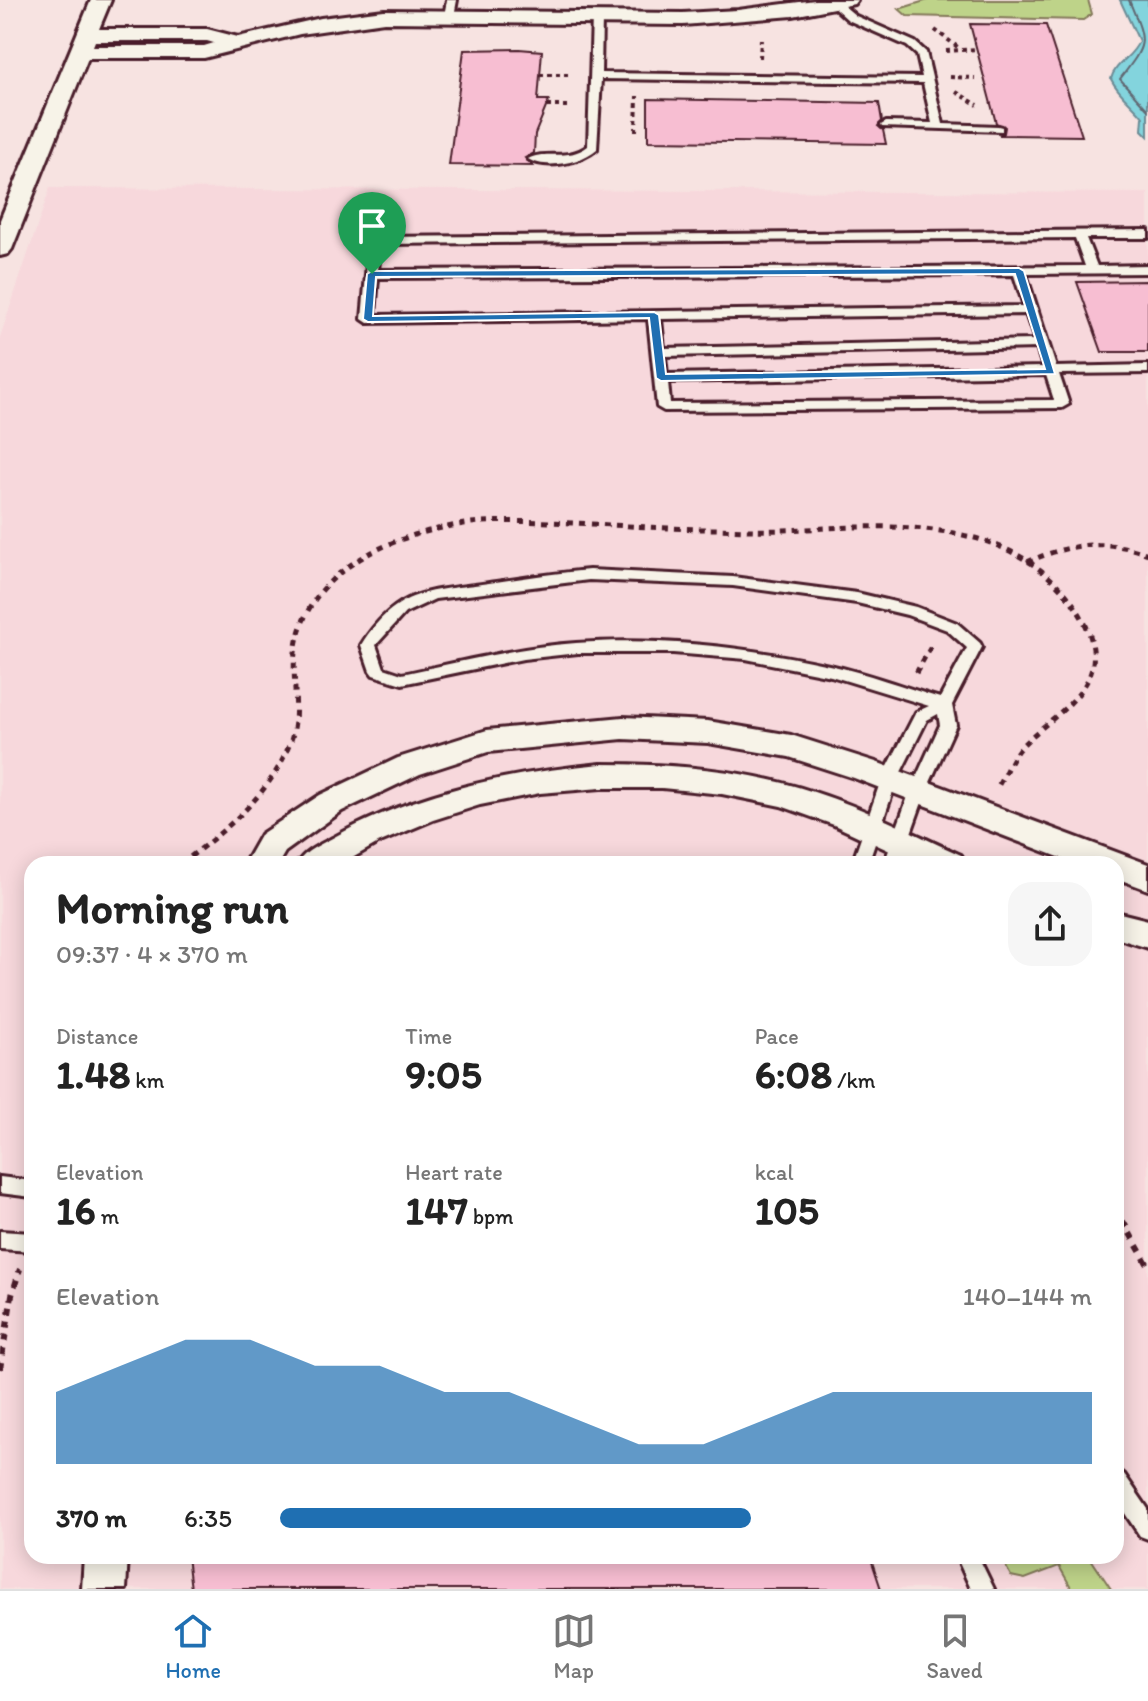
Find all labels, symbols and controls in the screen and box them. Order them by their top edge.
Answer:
pin [338,192,406,274]
icon: arrive [350,204,394,248]
text: Morning run [56,881,289,934]
button: share [1008,882,1092,966]
text: 09:37 · 4 × 370 m [56,938,248,970]
text: Distance [56,1023,138,1050]
text: Time [405,1023,452,1050]
text: Pace [755,1023,799,1050]
text: 1.48 [56,1050,130,1098]
text: 9:05 [405,1050,482,1098]
text: 6:08 [755,1050,832,1098]
text: km [130,1067,164,1094]
text: /km [832,1067,875,1094]
text: Elevation [56,1159,143,1186]
text: Heart rate [405,1159,503,1186]
text: kcal [755,1159,794,1186]
text: 16 [56,1186,96,1234]
text: 147 [405,1186,468,1234]
text: 105 [755,1186,819,1234]
text: m [96,1203,119,1230]
text: bpm [468,1203,514,1230]
text: Elevation [56,1280,159,1312]
text: 140–144 m [963,1280,1092,1312]
text: 370 m [56,1502,127,1534]
text: 6:35 [184,1502,232,1534]
tab: Home [165,1609,221,1684]
tab: Map [552,1609,596,1684]
tab: Saved [926,1609,983,1684]

